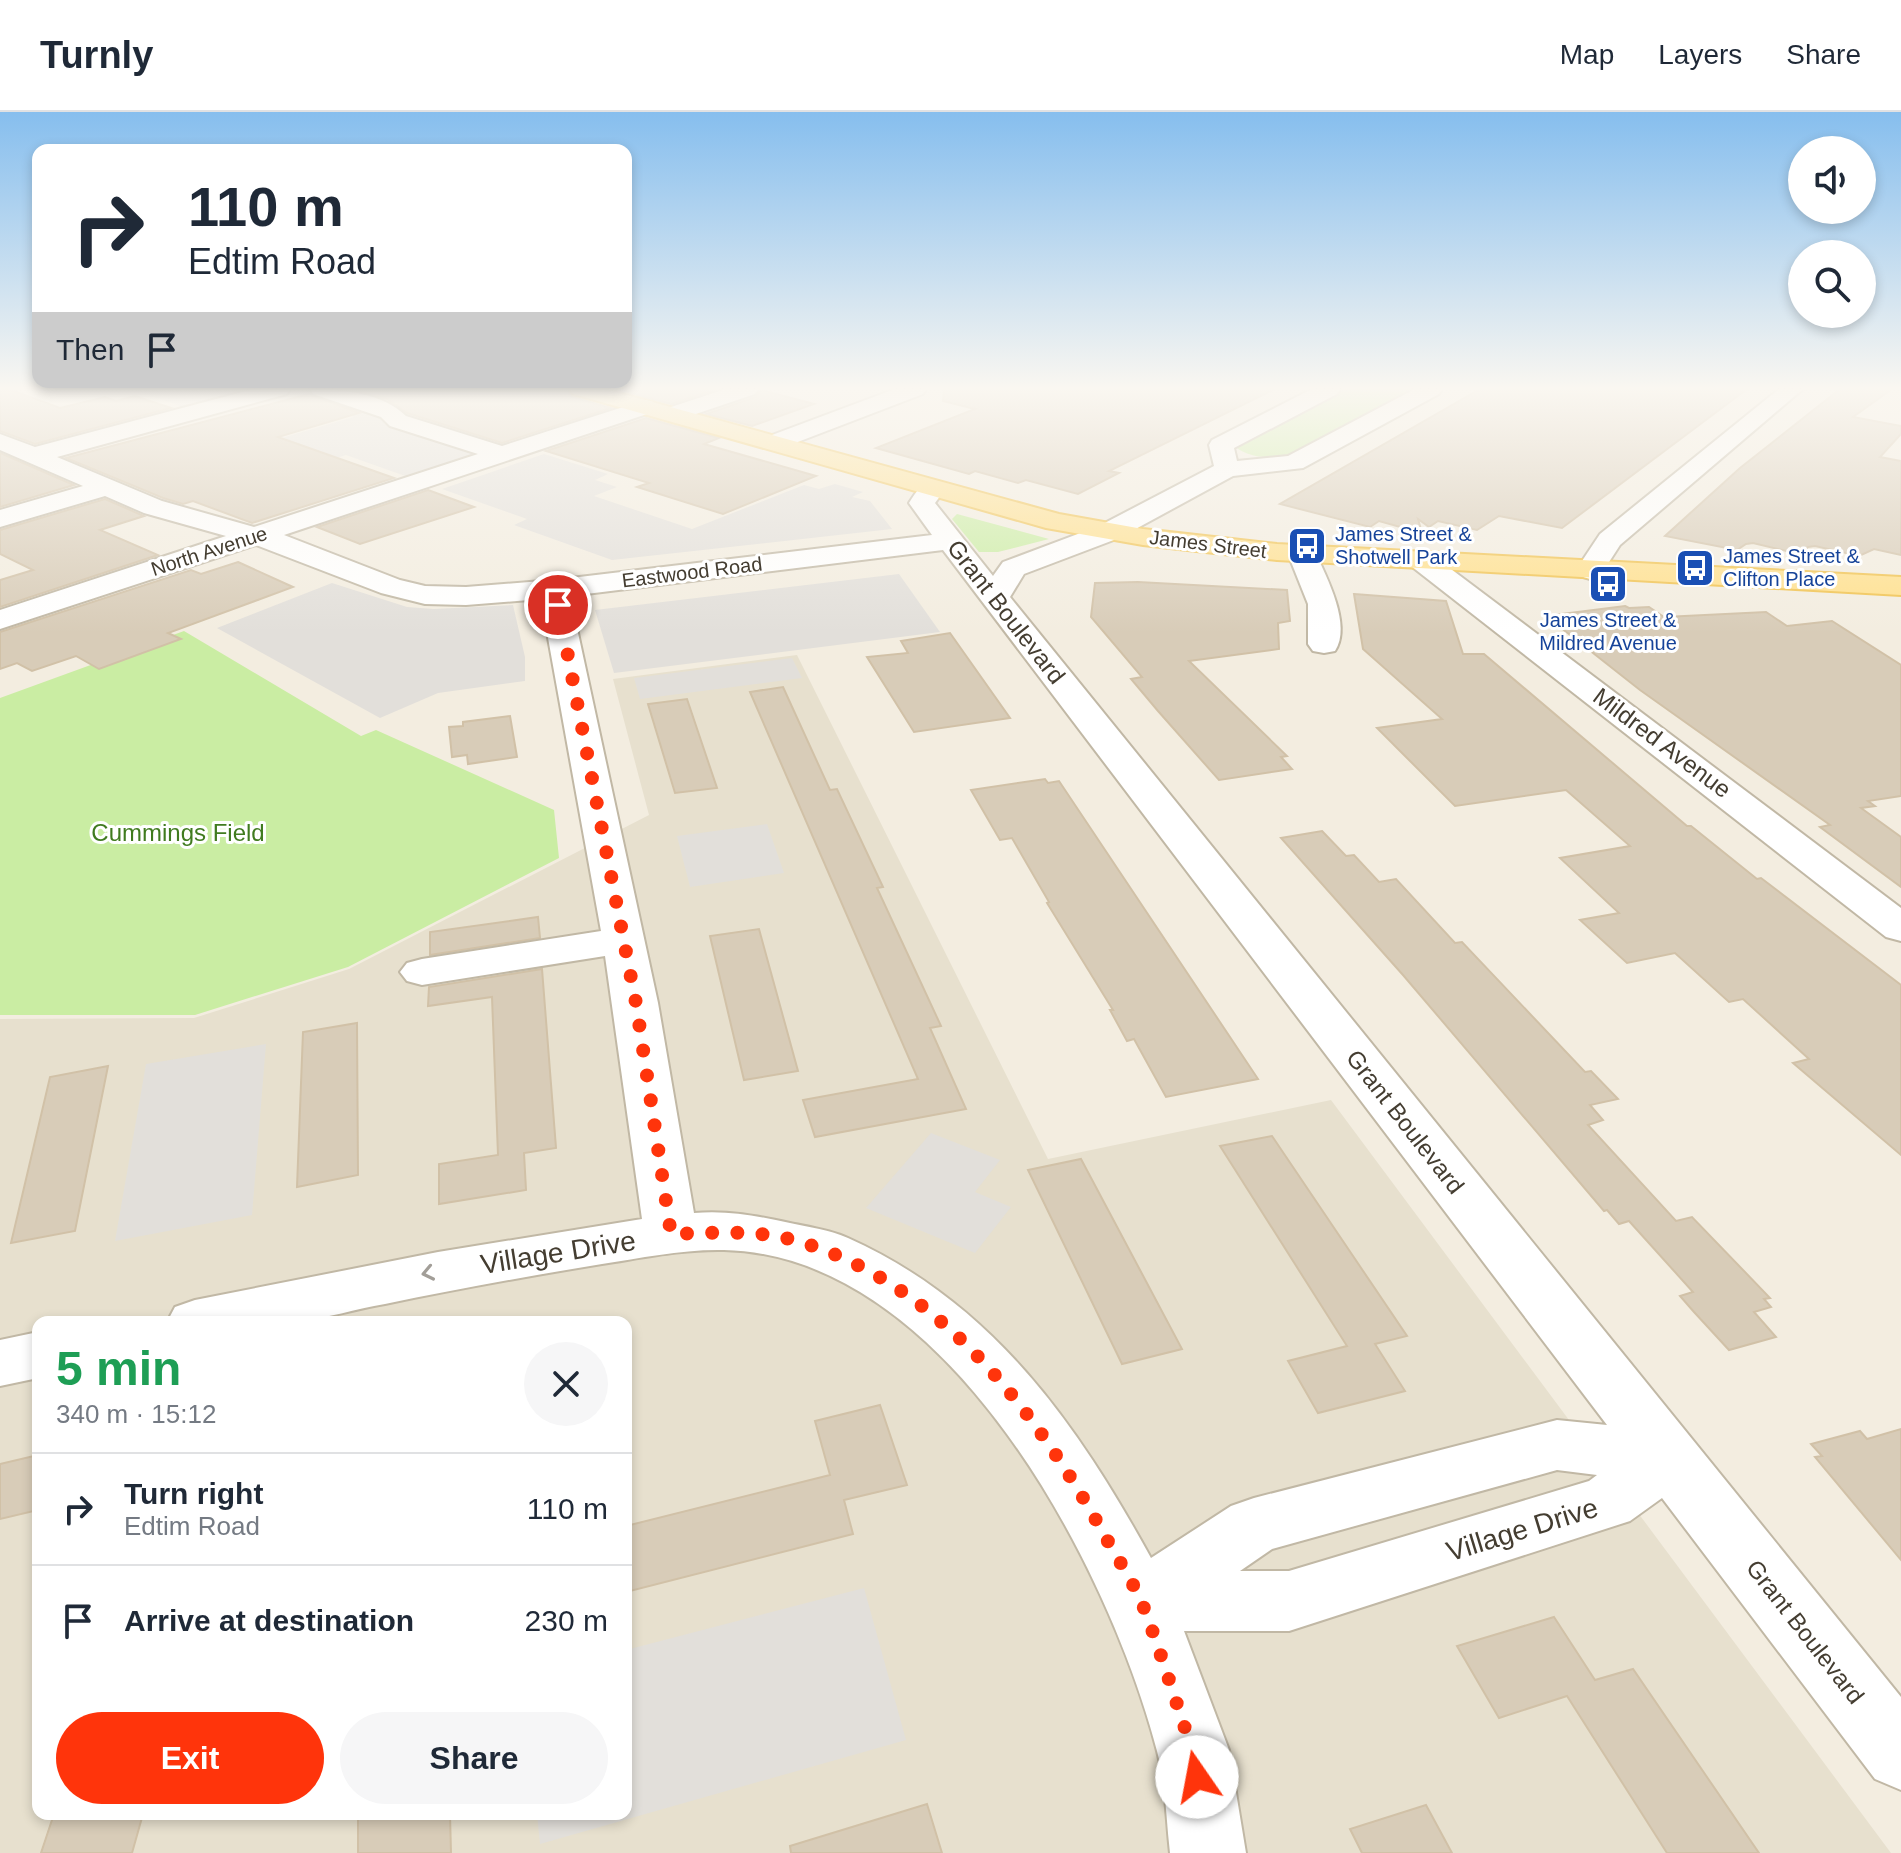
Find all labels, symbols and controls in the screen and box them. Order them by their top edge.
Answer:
text: Turnly [40,34,153,76]
text: Map [1560,39,1614,70]
text: Layers [1658,39,1742,70]
text: Share [1786,39,1861,70]
map controls [1788,136,1876,328]
button: sound [1788,136,1876,224]
text: 110 m [188,175,344,238]
icon: right [56,176,160,280]
button: search [1788,240,1876,328]
text: Edtim Road [188,241,376,282]
icon: arrive [140,328,184,372]
text: Then [56,333,124,366]
street label: North Avenue [148,522,270,580]
place label: James Street & Shotwell Park [1335,523,1472,568]
bus stop icon: James Street & Shotwell Park [1286,525,1328,567]
street label: James Street [1148,526,1268,562]
street label: Grant Boulevard [942,535,1071,689]
place label: James Street & Clifton Place [1723,545,1860,590]
bus stop icon: James Street & Clifton Place [1674,547,1716,589]
street label: Eastwood Road [621,552,763,592]
bus stop icon: James Street & Mildred Avenue [1587,563,1629,605]
pin [524,571,592,639]
icon: arrive [536,583,580,627]
place label: James Street & Mildred Avenue [1539,609,1677,654]
street label: Mildred Avenue [1588,682,1736,803]
park label: Cummings Field [91,819,265,846]
street label: Grant Boulevard [1341,1045,1470,1199]
street label: Village Drive [478,1225,638,1280]
one-way arrow [422,1264,435,1281]
text: 5 min [56,1342,181,1395]
button: close [524,1342,608,1426]
text: 340 m · 15:12 [56,1399,216,1429]
text: Turn right [124,1477,263,1510]
icon: right [56,1487,100,1531]
text: 110 m [527,1492,608,1525]
street label: Village Drive [1443,1492,1602,1567]
text: Edtim Road [124,1511,260,1541]
street label: Grant Boulevard [1741,1555,1870,1709]
icon: arrive [56,1599,100,1643]
text: Arrive at destination [124,1604,414,1637]
text: 230 m [525,1604,608,1637]
button: Exit [56,1712,324,1804]
button: Share [340,1712,608,1804]
position arrow [1155,1735,1239,1819]

